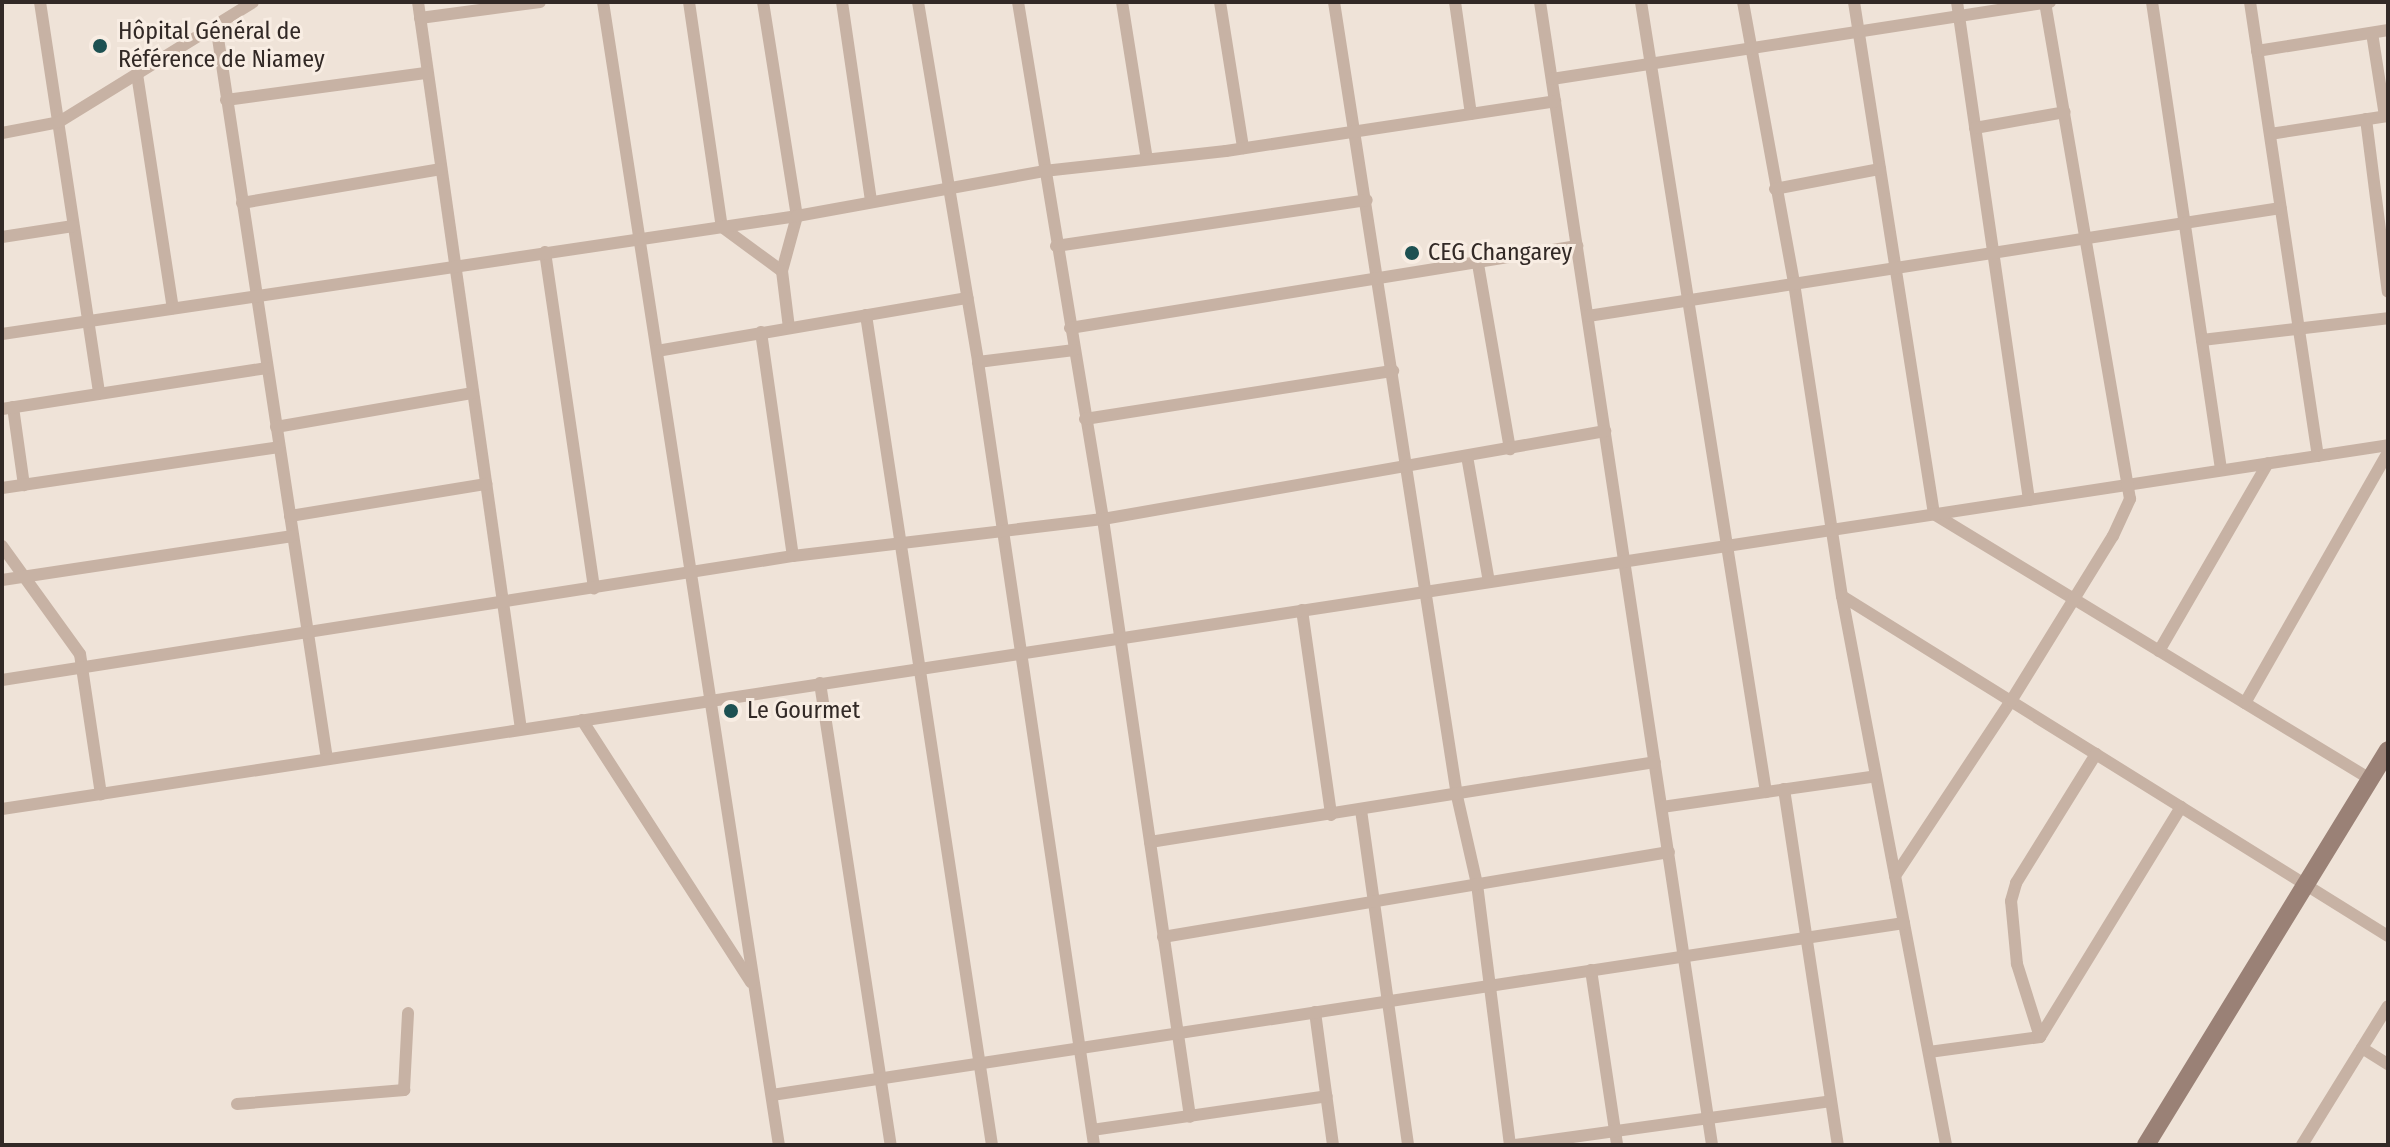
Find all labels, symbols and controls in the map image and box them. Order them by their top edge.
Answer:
place label: Hôpital Général de Référence de Niamey [118,18,325,74]
marker: Hôpital Général de Référence de Niamey [89,35,111,57]
place label: CEG Changarey [1428,239,1572,267]
marker: CEG Changarey [1403,244,1421,262]
place label: Le Gourmet [747,697,860,725]
marker: Le Gourmet [722,702,740,720]

